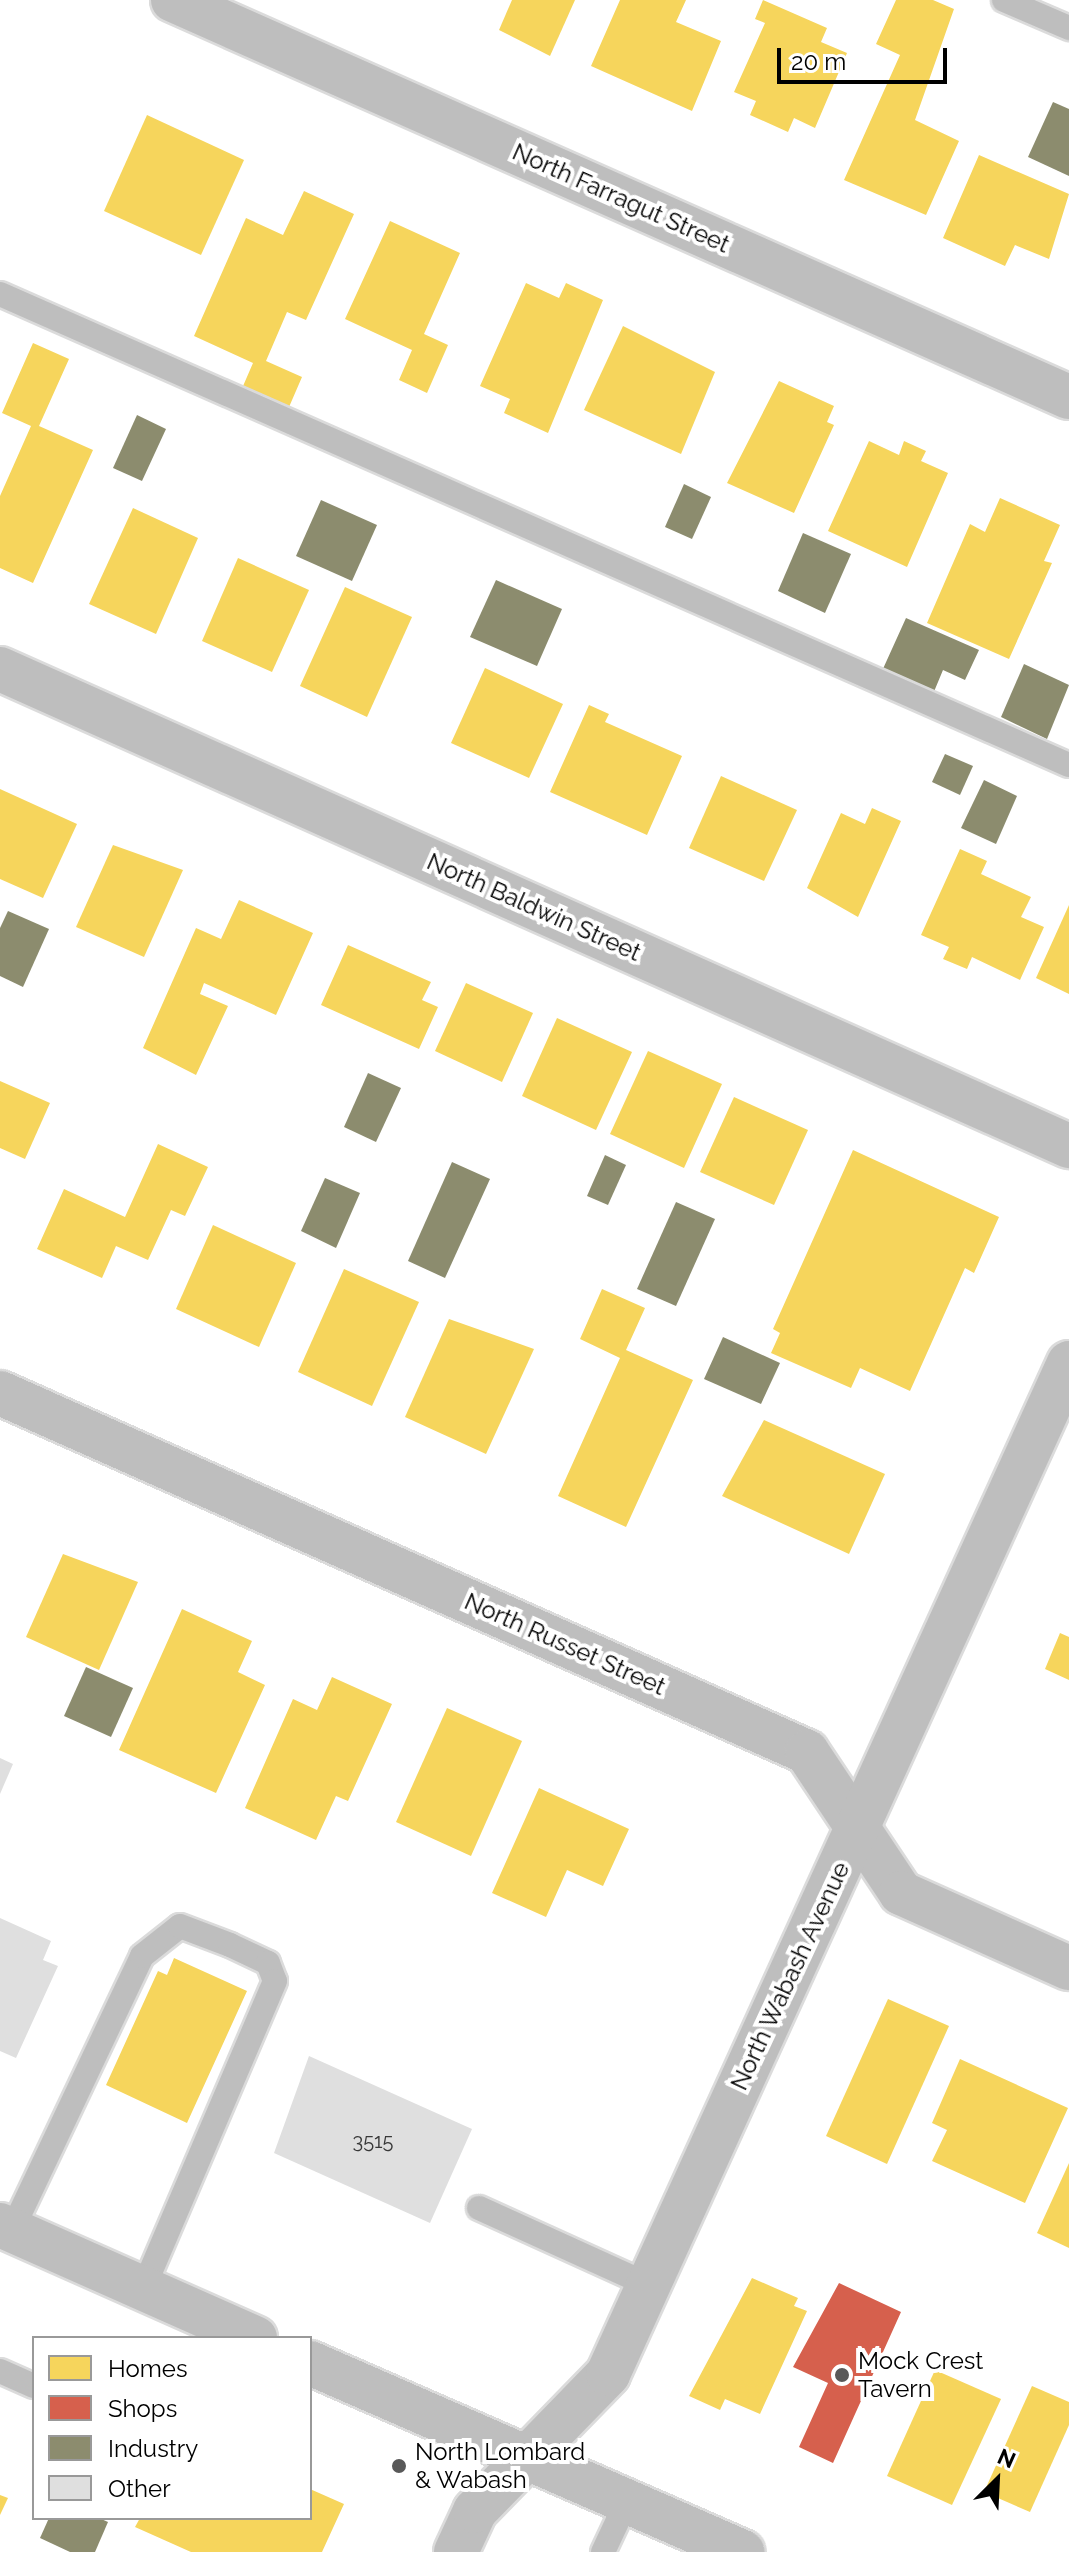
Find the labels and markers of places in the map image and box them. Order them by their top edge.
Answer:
place label: Mock Crest Tavern [858,2347,983,2403]
marker: Mock Crest Tavern [833,2366,851,2384]
place label: North Lombard & Wabash [415,2438,585,2494]
marker: North Lombard & Wabash [390,2457,408,2475]

